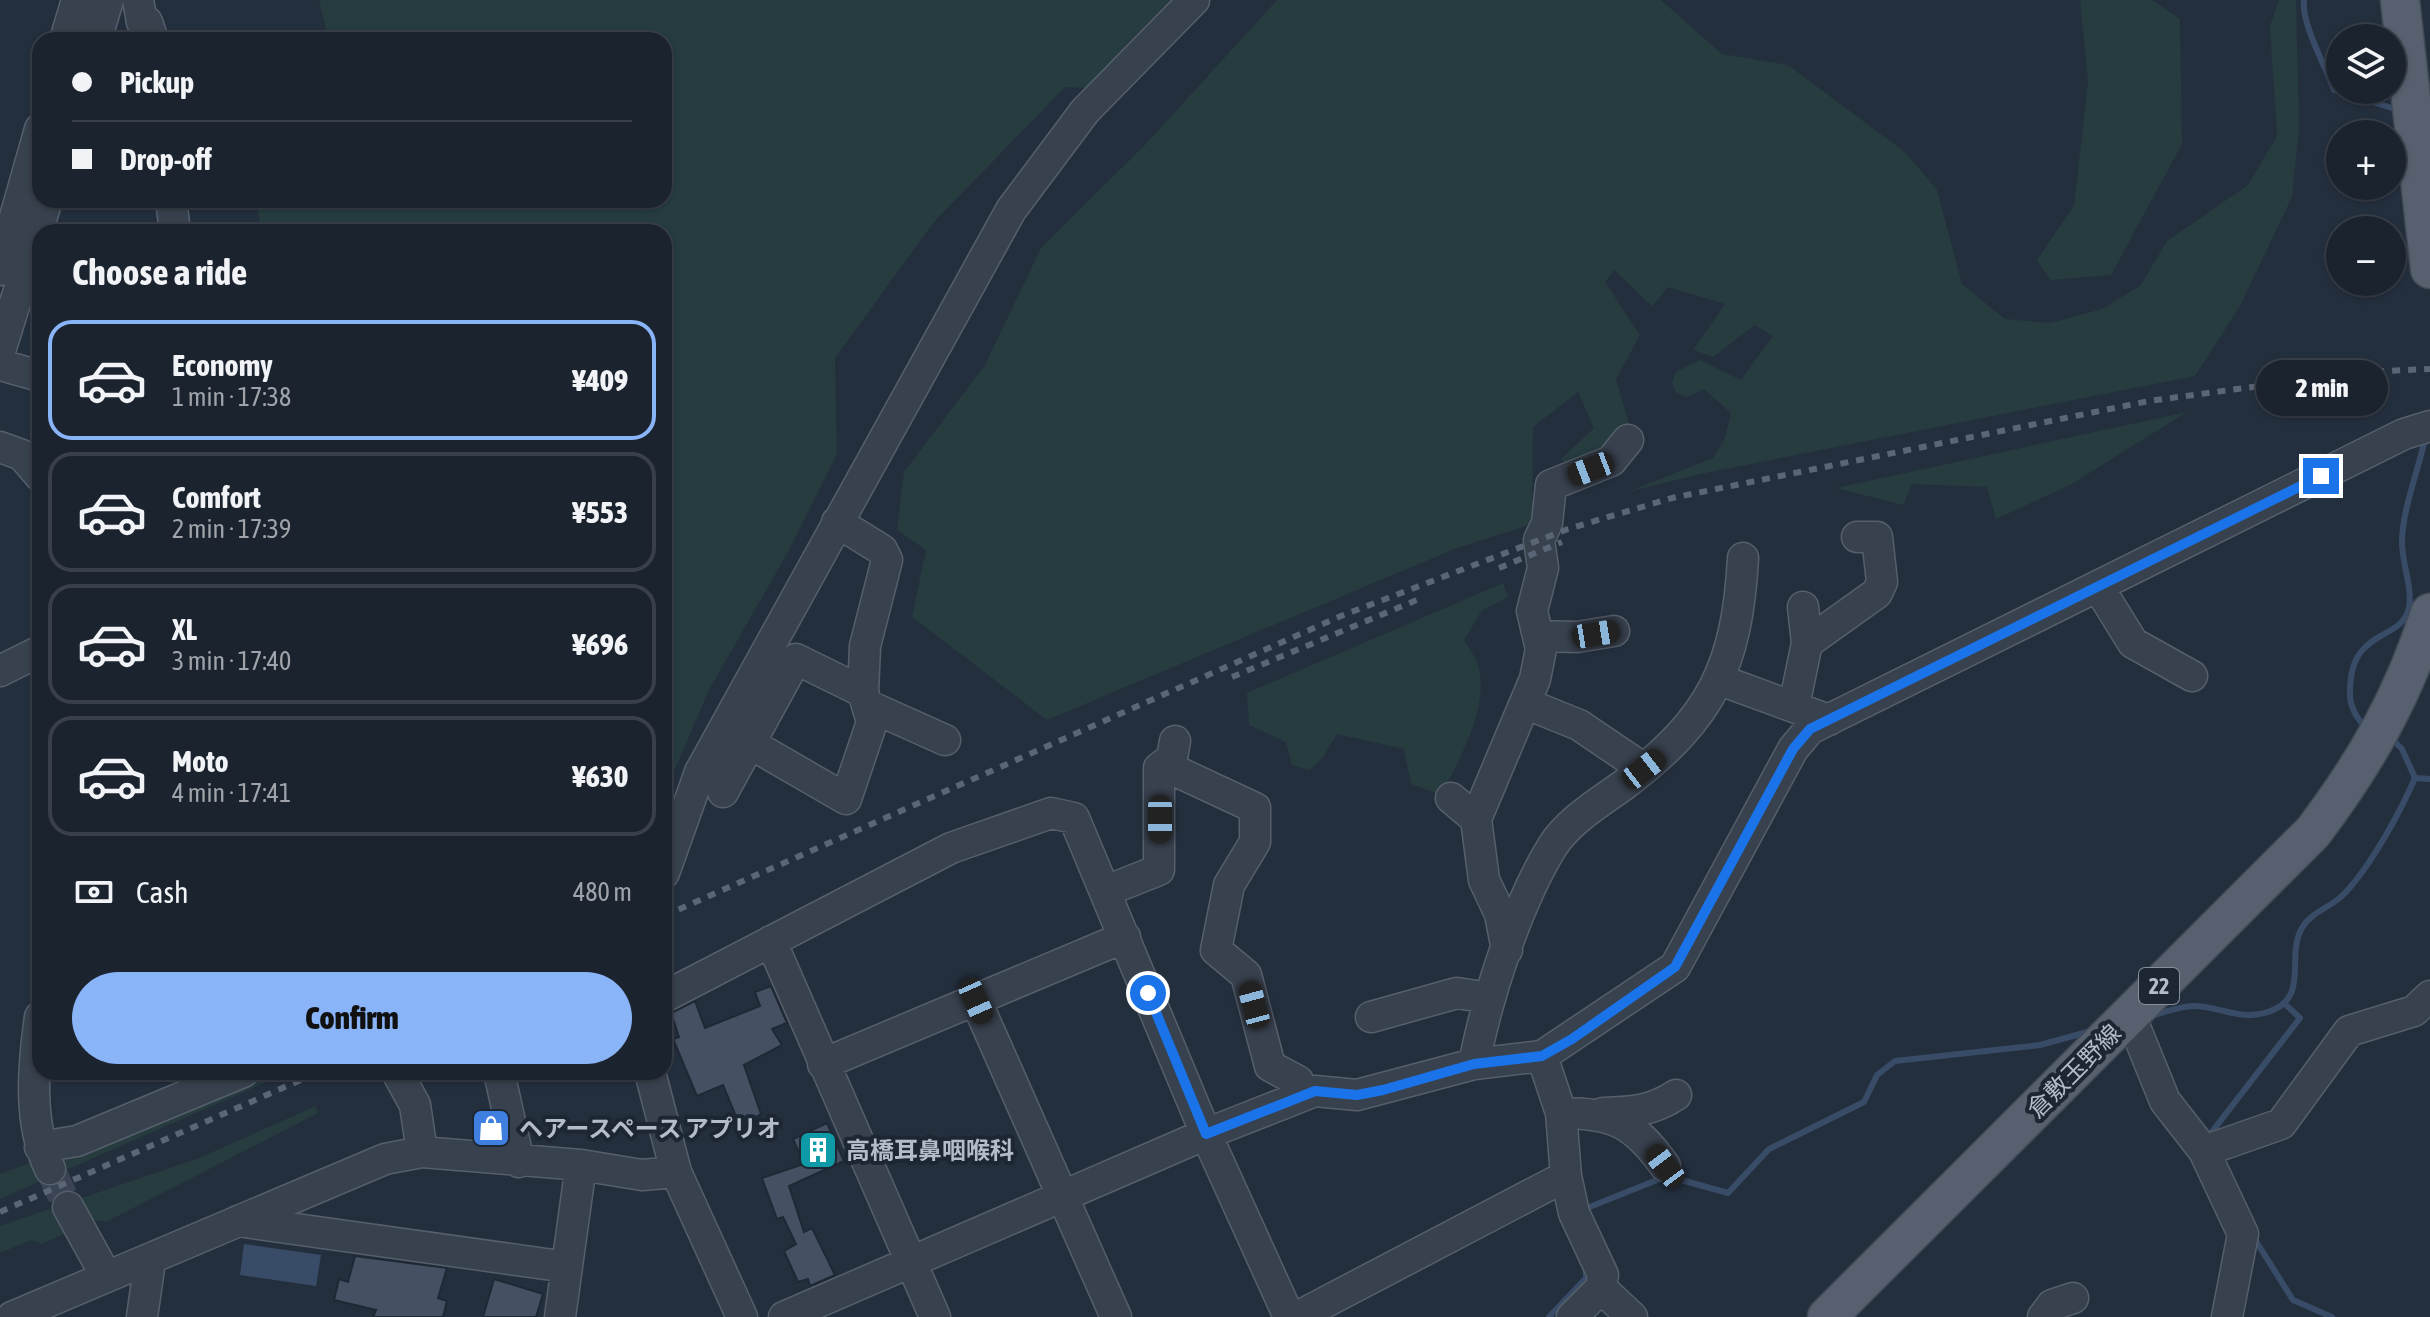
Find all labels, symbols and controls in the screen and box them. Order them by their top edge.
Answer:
map controls [2326,24,2406,296]
button: layers [2326,24,2406,104]
text: Pickup [120,65,194,99]
button: + [2326,120,2406,200]
text: Drop-off [120,142,212,176]
button: − [2326,216,2406,296]
text: Choose a ride [72,251,247,293]
icon: car [76,344,148,416]
text: Economy [172,348,273,382]
callout: 2 min [2255,360,2387,416]
text: ¥409 [572,363,628,397]
text: 2 min [2295,373,2349,403]
text: 1 min · 17:38 [172,382,291,412]
car [1564,449,1618,489]
route end [2303,458,2339,494]
icon: car [76,476,148,548]
text: Comfort [172,480,261,514]
text: ¥553 [572,495,628,529]
text: 2 min · 17:39 [172,514,291,544]
icon: car [76,608,148,680]
text: XL [172,612,197,646]
car [1570,618,1622,650]
text: ¥696 [572,627,628,661]
text: 3 min · 17:40 [172,646,291,676]
icon: car [76,740,148,812]
text: Moto [172,744,229,778]
car [1618,745,1670,793]
text: ¥630 [572,759,628,793]
text: 4 min · 17:41 [172,778,291,808]
car [1148,795,1172,843]
icon: cash [72,870,116,914]
text: Cash [136,875,189,909]
text: 480 m [573,877,632,907]
road number: 22 [2139,968,2179,1004]
button: Confirm [72,972,632,1064]
car [955,974,997,1028]
route start [1130,975,1166,1011]
car [1236,979,1272,1031]
street label: 倉敷玉野線 [2022,1019,2126,1123]
shop icon: ヘアースペース アプリオ [470,1107,512,1149]
place label: ヘアースペース アプリオ [519,1115,781,1142]
building icon: 高橋耳鼻咽喉科 [797,1129,839,1171]
place label: 高橋耳鼻咽喉科 [846,1137,1014,1164]
car [1641,1140,1689,1192]

